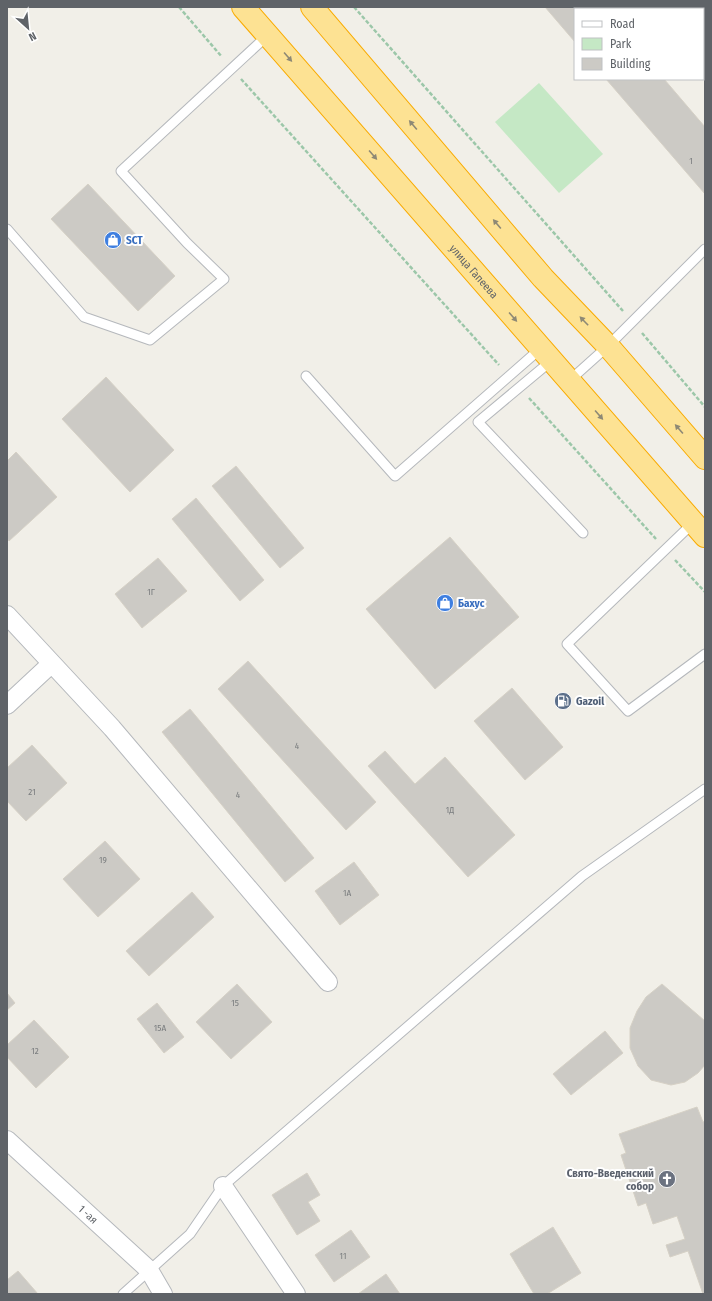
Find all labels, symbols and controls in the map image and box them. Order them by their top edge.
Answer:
north arrow [8,8,48,48]
legend [574,8,704,80]
text: Road [610,17,635,31]
text: N [26,29,38,44]
text: Park [610,37,632,51]
one-way arrow [283,52,292,62]
text: Building [610,57,651,71]
one-way arrow [408,120,417,131]
one-way arrow [368,150,377,161]
house number: 1 [689,156,693,166]
one-way arrow [493,219,502,230]
shop icon: SCT [103,230,123,250]
place label: SCT [126,234,143,247]
street label: улица Гапеева [447,242,500,301]
one-way arrow [508,312,517,322]
one-way arrow [579,316,589,326]
one-way arrow [594,410,603,420]
one-way arrow [675,423,684,434]
house number: 1Г [147,587,156,597]
shop icon: Бахус [435,593,455,613]
place label: Бахус [458,597,485,610]
fuel station icon: Gazoil [553,691,573,711]
place label: Gazoil [576,695,605,708]
house number: 4 [295,741,300,751]
house number: 21 [28,787,36,797]
house number: 4 [236,790,241,800]
house number: 1Д [446,805,454,815]
house number: 19 [99,855,107,865]
house number: 1А [343,888,351,898]
house number: 15 [231,998,239,1008]
house number: 15А [154,1023,166,1033]
house number: 12 [31,1046,39,1056]
place label: Свято-Введенский собор [567,1167,654,1193]
church icon: Свято-Введенский собор [657,1169,677,1189]
street label: 1 -ая [75,1203,100,1227]
house number: 11 [340,1251,346,1261]

